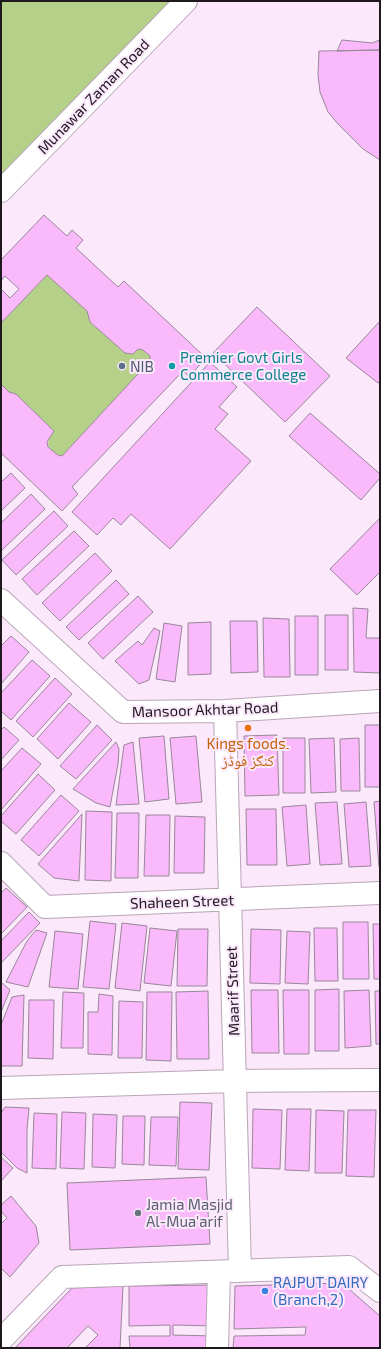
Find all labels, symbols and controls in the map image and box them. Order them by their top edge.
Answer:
street label: Munawar Zaman Road [33,35,153,157]
place label: Premier Govt Girls Commerce College [180,348,306,383]
place label: NIB [130,357,154,375]
marker: NIB [117,361,127,371]
marker: Premier Govt Girls Commerce College [167,361,177,371]
street label: Mansoor Akhtar Road [131,697,279,721]
marker: Kings foods۔ کنگز فوڈز [243,723,253,733]
place label: Kings foods۔ کنگز فوڈز [207,734,290,770]
street label: Shaheen Street [130,890,235,912]
street label: Maarif Street [221,946,243,1036]
place label: Jamia Masjid Al-Mua'arif [146,1195,233,1230]
marker: Jamia Masjid Al-Mua'arif [133,1208,143,1218]
place label: RAJPUT DAIRY (Branch,2) [273,1273,369,1308]
marker: RAJPUT DAIRY (Branch,2) [260,1286,270,1296]

